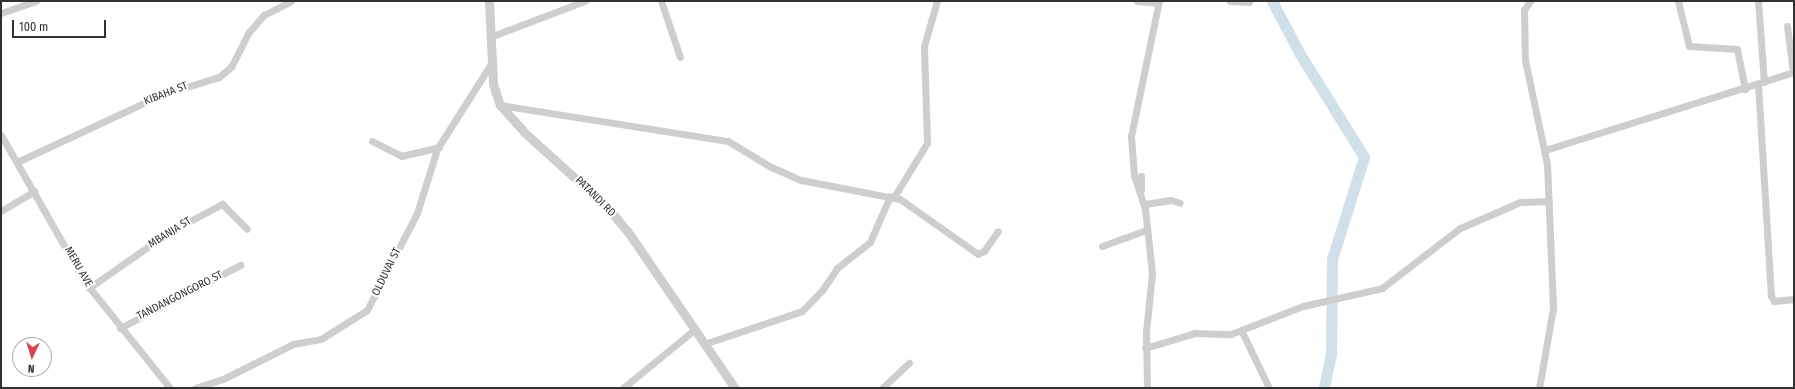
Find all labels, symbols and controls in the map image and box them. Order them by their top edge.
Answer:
scale bar [14,12,108,38]
text: 100 m [19,20,48,34]
street label: KIBAHA ST [142,80,190,108]
street label: PATANDI RD [572,174,618,220]
street label: MBANJA ST [146,215,194,251]
street label: MERU AVE [61,244,95,290]
street label: OLDUVAI ST [370,246,404,298]
street label: TANDANGONGORO ST [135,269,225,323]
north arrow [12,337,52,377]
text: N [27,362,35,375]

